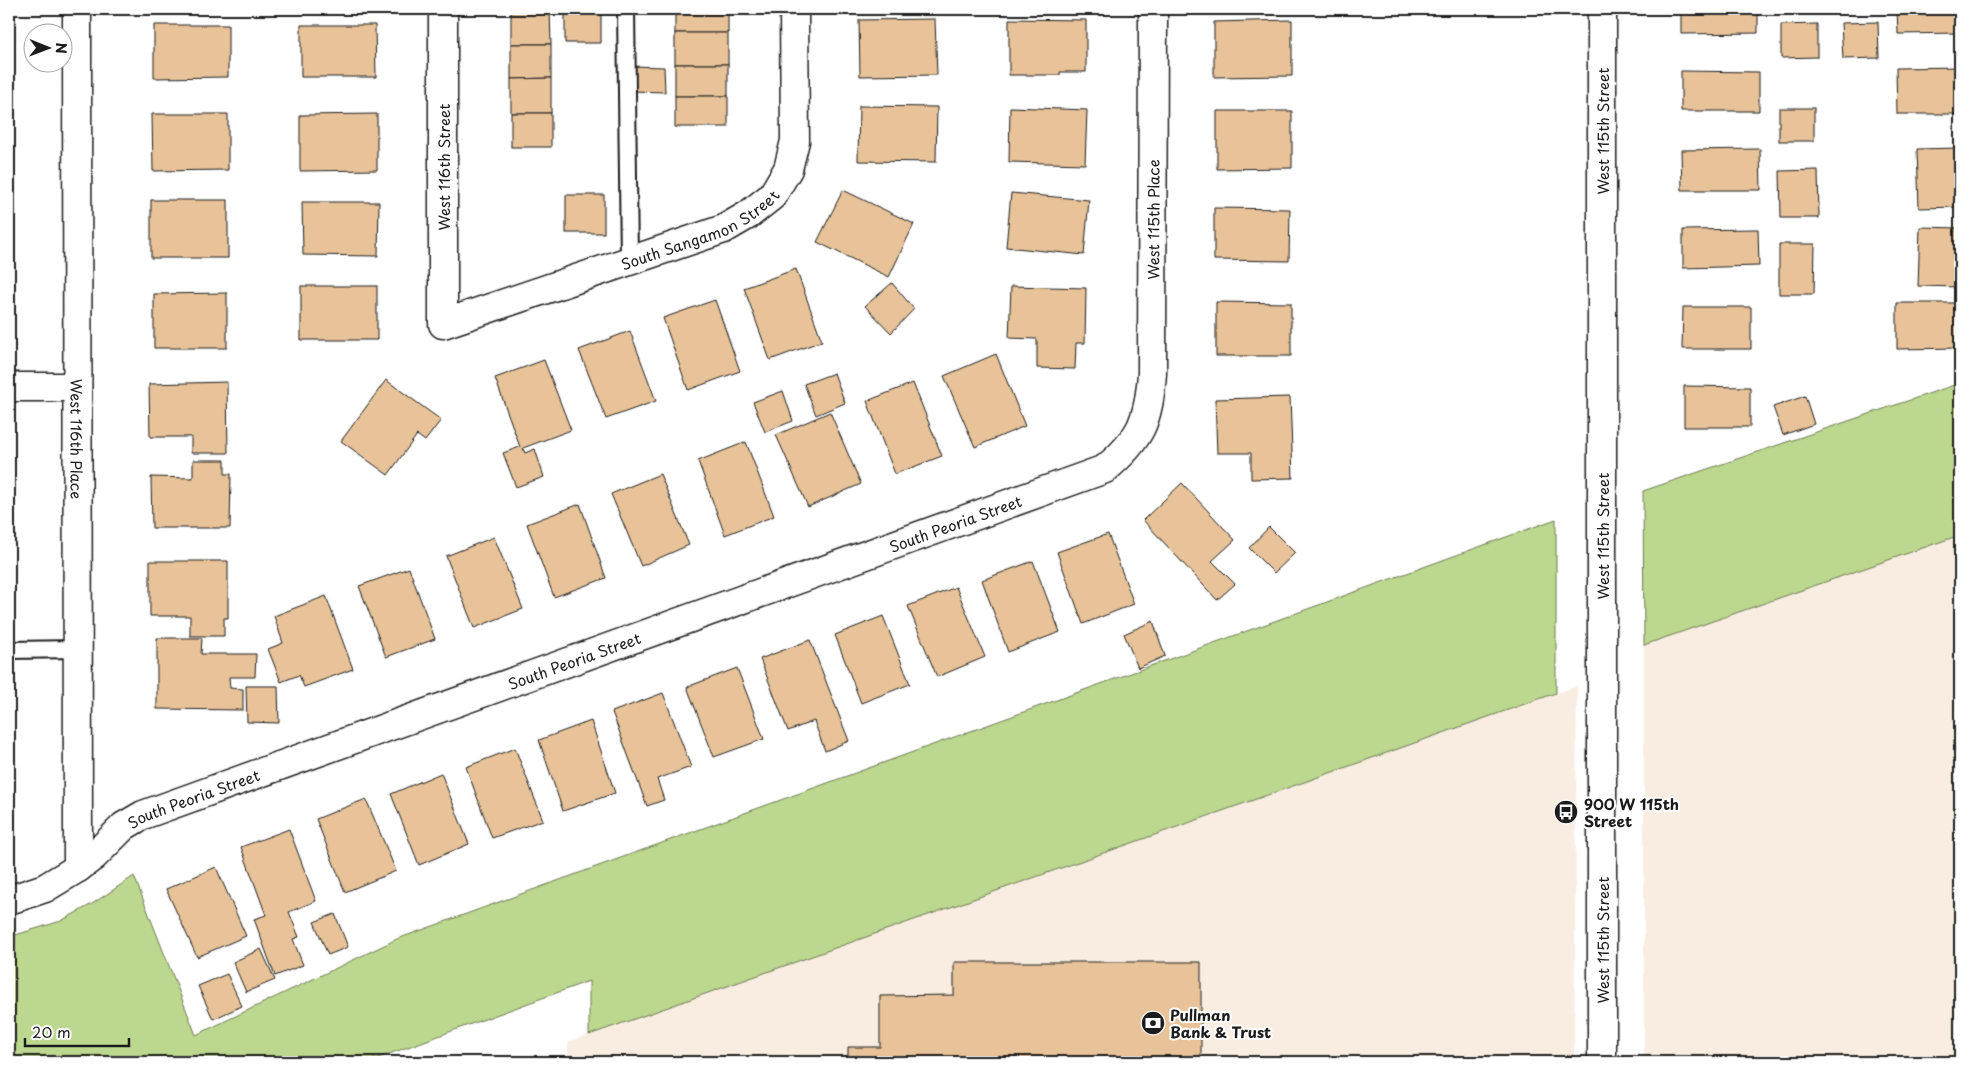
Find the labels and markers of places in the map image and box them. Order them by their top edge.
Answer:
place label: 900 W 115th Street [1584,792,1679,832]
bus stop icon: 900 W 115th Street [1553,799,1579,825]
place label: Pullman Bank & Trust [1170,1003,1271,1043]
bank icon: Pullman Bank & Trust [1140,1010,1166,1036]

